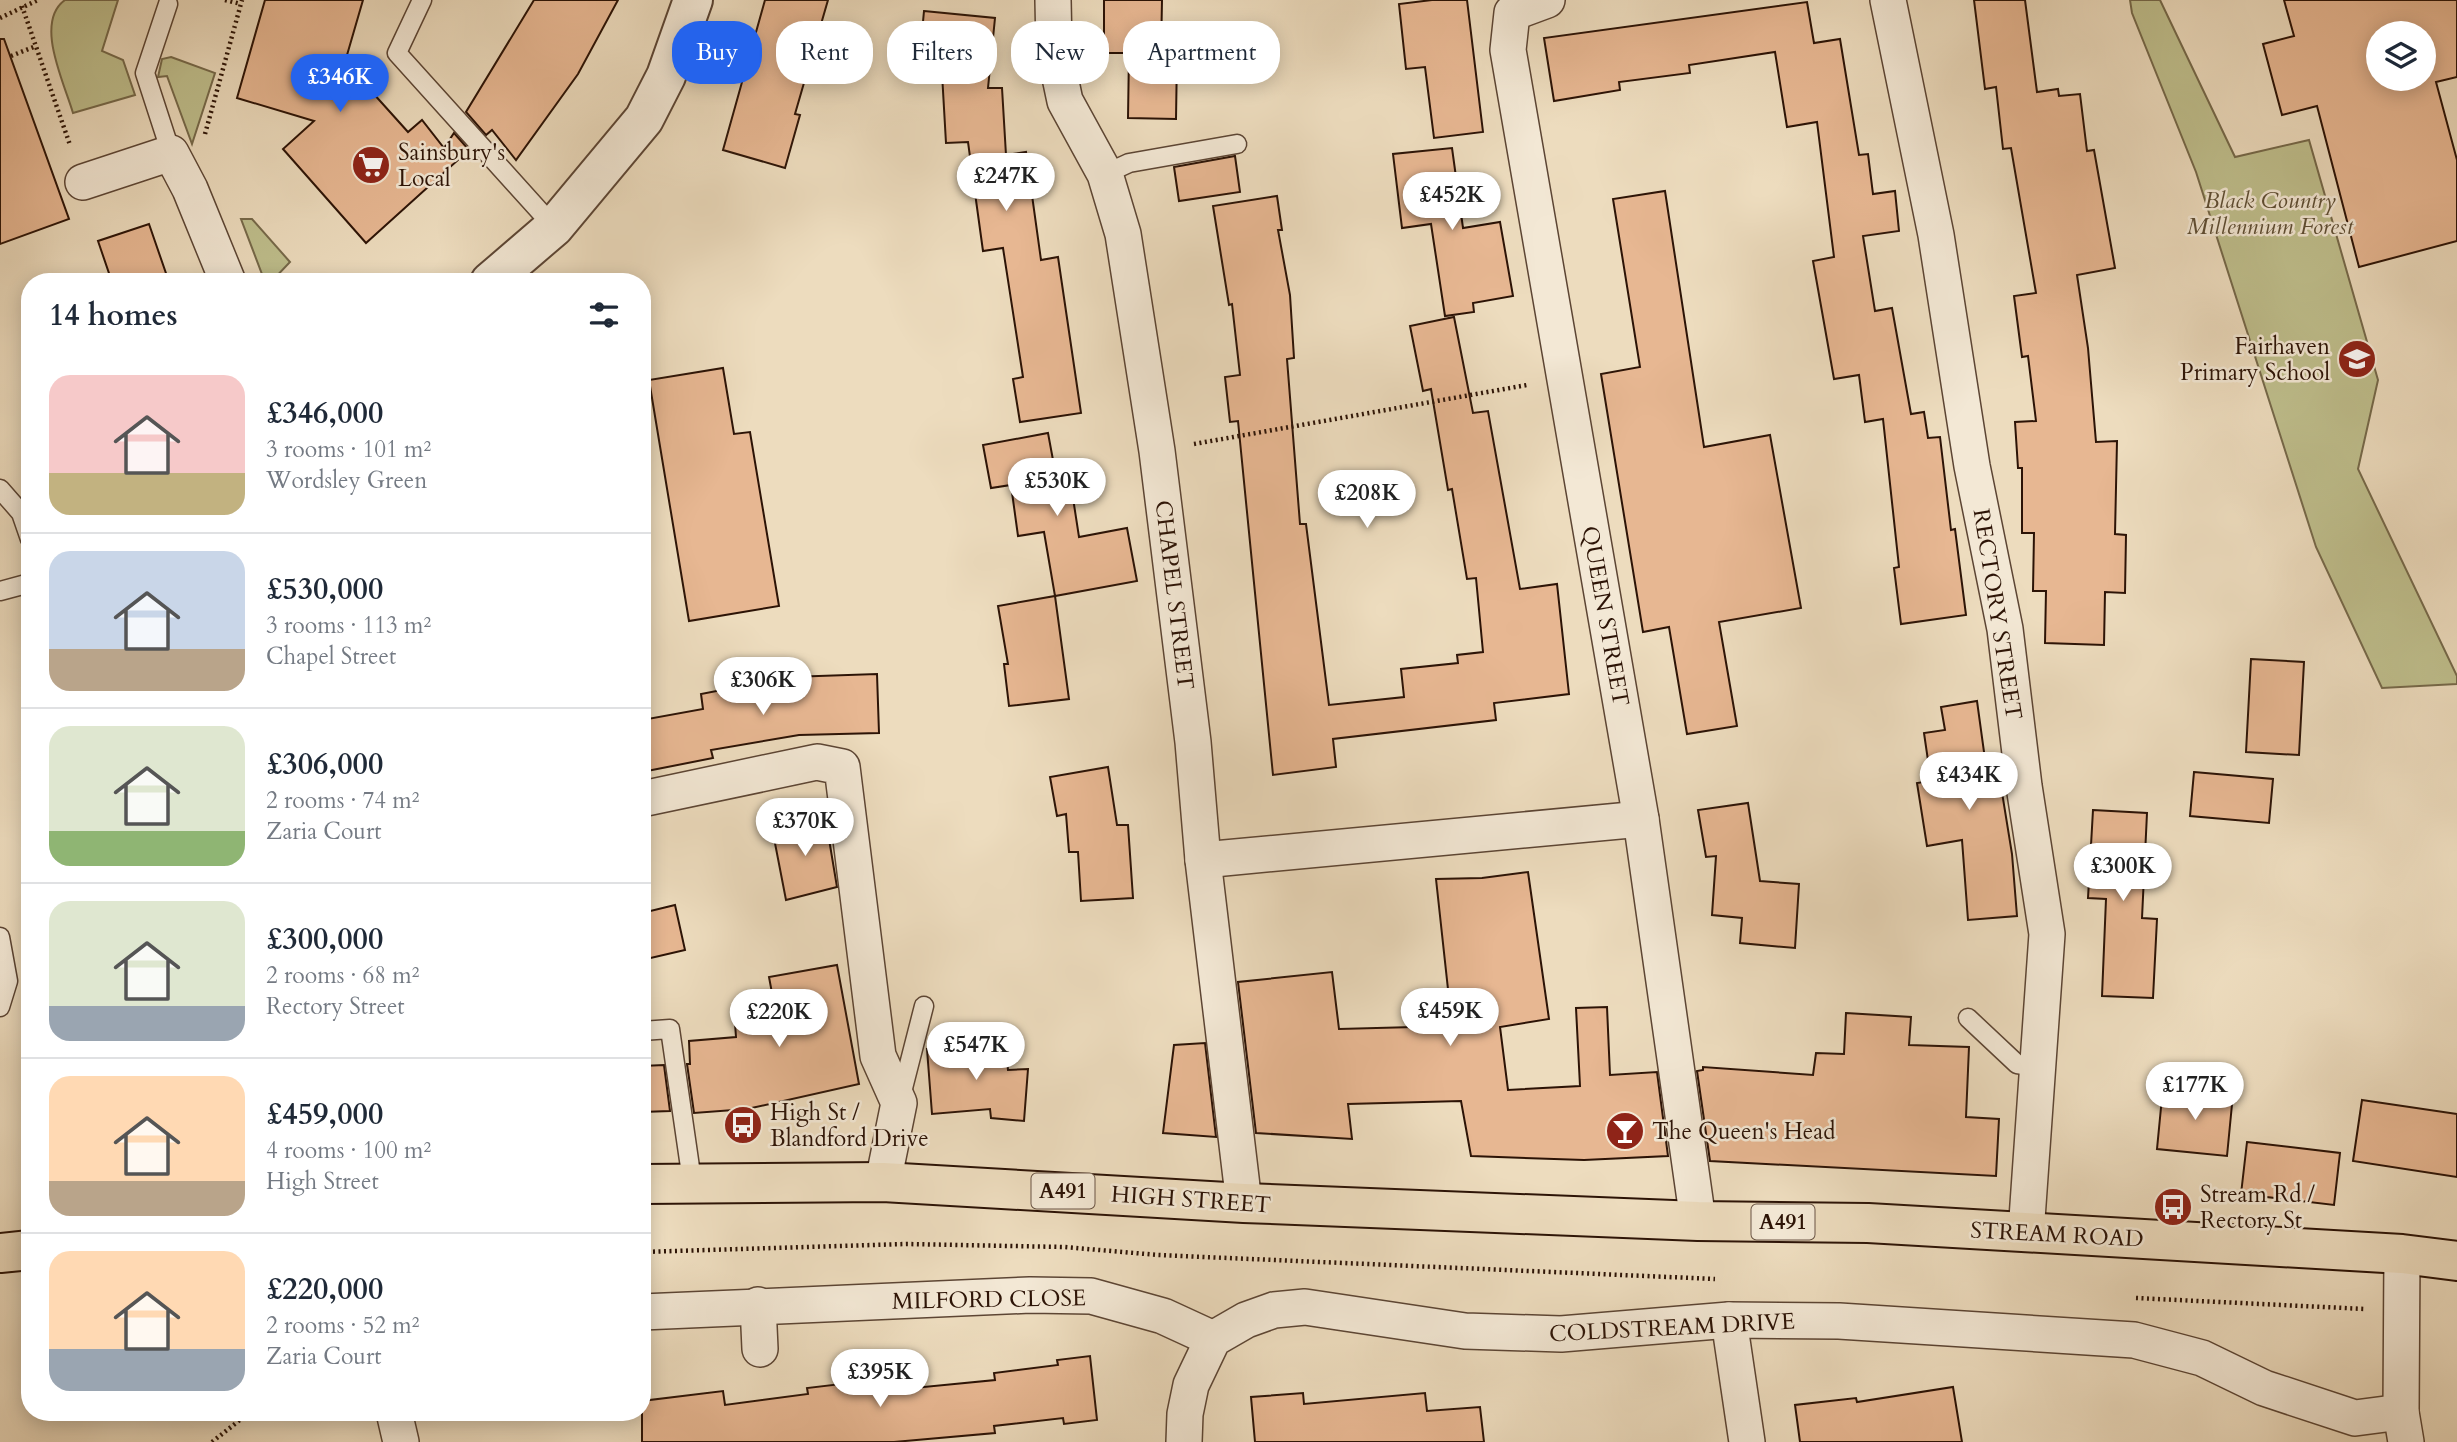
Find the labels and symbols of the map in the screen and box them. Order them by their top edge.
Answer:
pin: £346K [291,54,389,114]
place label: Sainsbury's Local [398,137,505,194]
supermarket icon: Sainsbury's Local [350,144,392,186]
pin: £247K [957,154,1055,213]
pin: £452K [1403,173,1501,232]
park label: Black Country Millennium Forest [2187,185,2355,242]
place label: Fairhaven Primary School [2180,331,2330,388]
school or university icon: Fairhaven Primary School [2336,338,2378,380]
pin: £530K [1008,458,1106,518]
pin: £208K [1318,470,1416,530]
street label: CHAPEL STREET [1148,499,1202,692]
street label: RECTORY STREET [1966,506,2030,722]
street label: QUEEN STREET [1574,524,1637,709]
pin: £306K [714,658,812,717]
pin: £434K [1920,752,2018,812]
pin: £370K [756,798,854,858]
pin: £300K [2074,844,2172,903]
pin: £459K [1401,988,1499,1048]
pin: £220K [730,990,828,1049]
pin: £547K [927,1023,1025,1082]
pin: £177K [2146,1062,2244,1122]
place label: High St / Blandford Drive [770,1097,929,1154]
bus stop icon: High St / Blandford Drive [722,1104,764,1146]
bar icon: The Queen's Head [1604,1110,1646,1152]
place label: The Queen's Head [1652,1116,1836,1147]
road number: A491 [1032,1174,1094,1208]
street label: HIGH STREET [1110,1178,1272,1221]
place label: Stream Rd / Rectory St [2200,1179,2316,1236]
bus stop icon: Stream Rd / Rectory St [2152,1186,2194,1228]
road number: A491 [1752,1204,1814,1240]
street label: STREAM ROAD [1969,1214,2144,1255]
street label: MILFORD CLOSE [892,1282,1086,1317]
street label: COLDSTREAM DRIVE [1548,1306,1796,1349]
pin: £395K [831,1350,929,1409]

